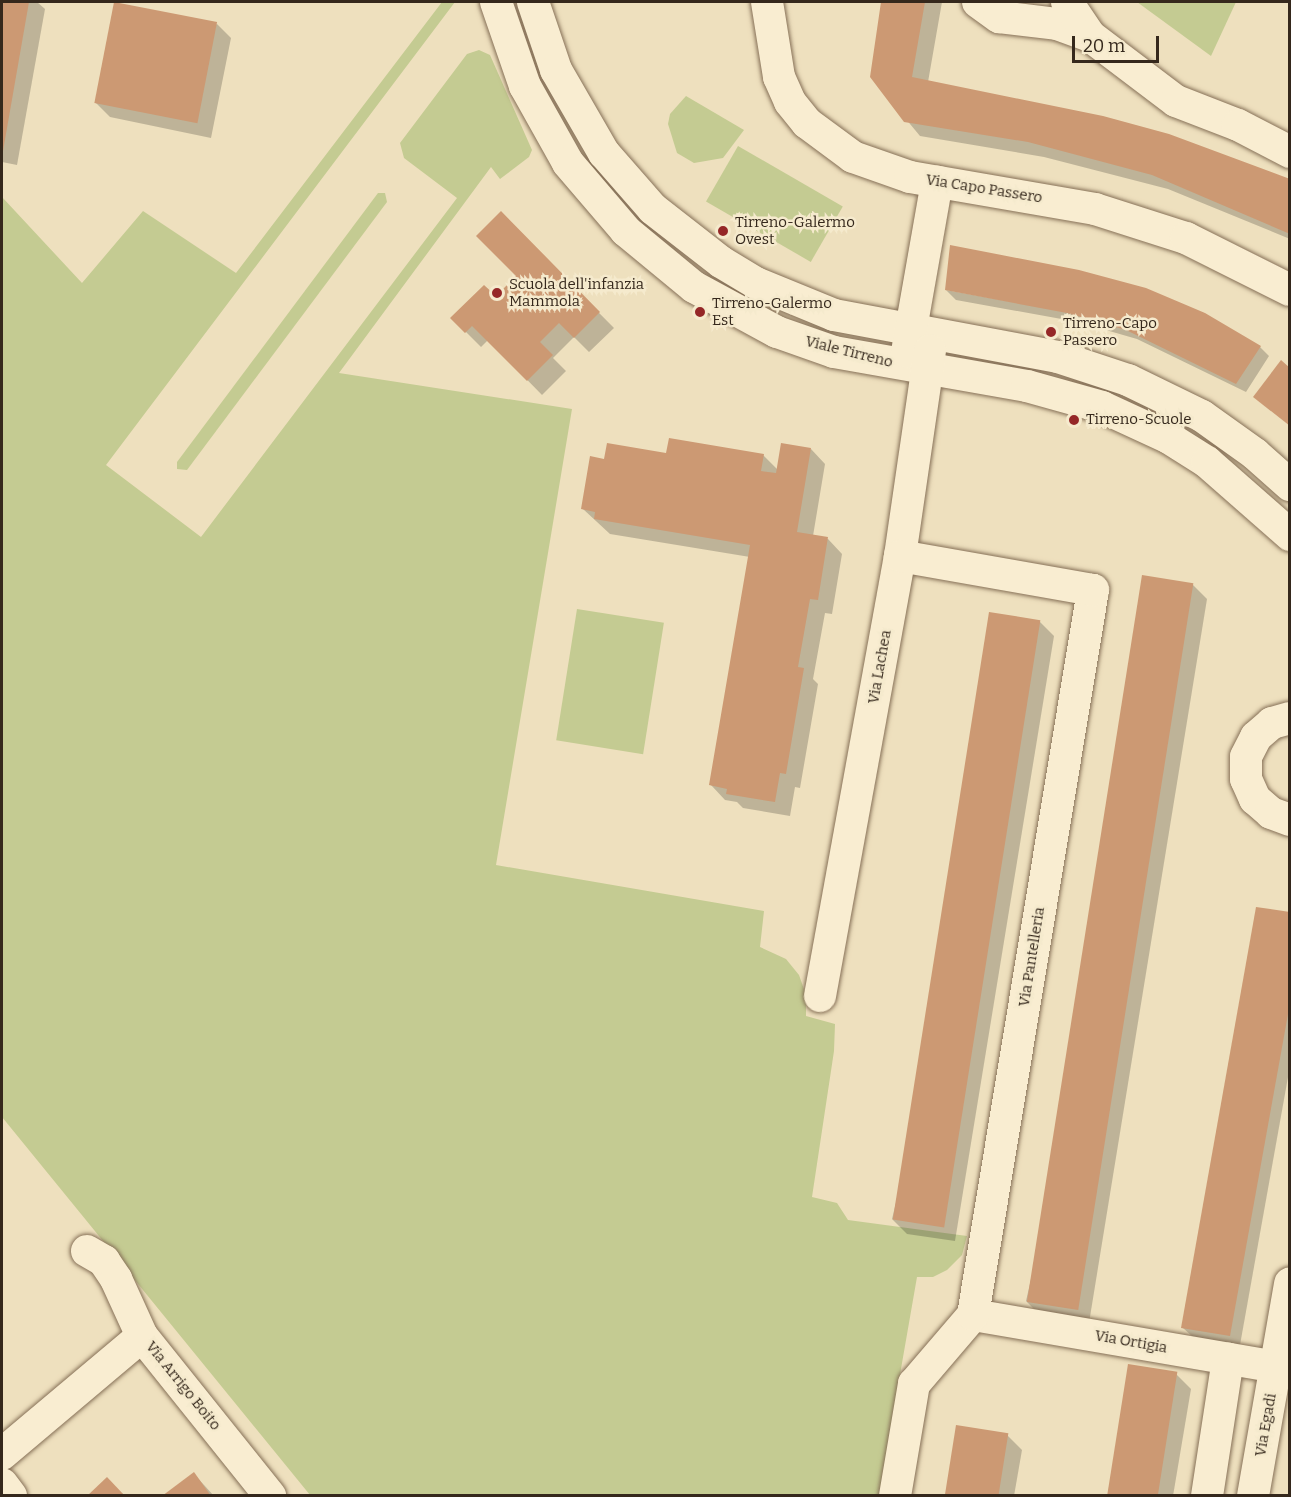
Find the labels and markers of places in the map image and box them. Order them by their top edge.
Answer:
place label: Tirreno-Galermo Ovest [735,213,855,248]
marker: Tirreno-Galermo Ovest [716,224,730,238]
place label: Scuola dell'infanzia Mammola [509,275,644,310]
marker: Scuola dell'infanzia Mammola [490,286,504,300]
place label: Tirreno-Galermo Est [712,294,832,329]
marker: Tirreno-Galermo Est [693,305,707,319]
place label: Tirreno-Capo Passero [1063,314,1157,349]
marker: Tirreno-Capo Passero [1044,325,1058,339]
place label: Tirreno-Scuole [1086,411,1191,429]
marker: Tirreno-Scuole [1067,413,1081,427]

